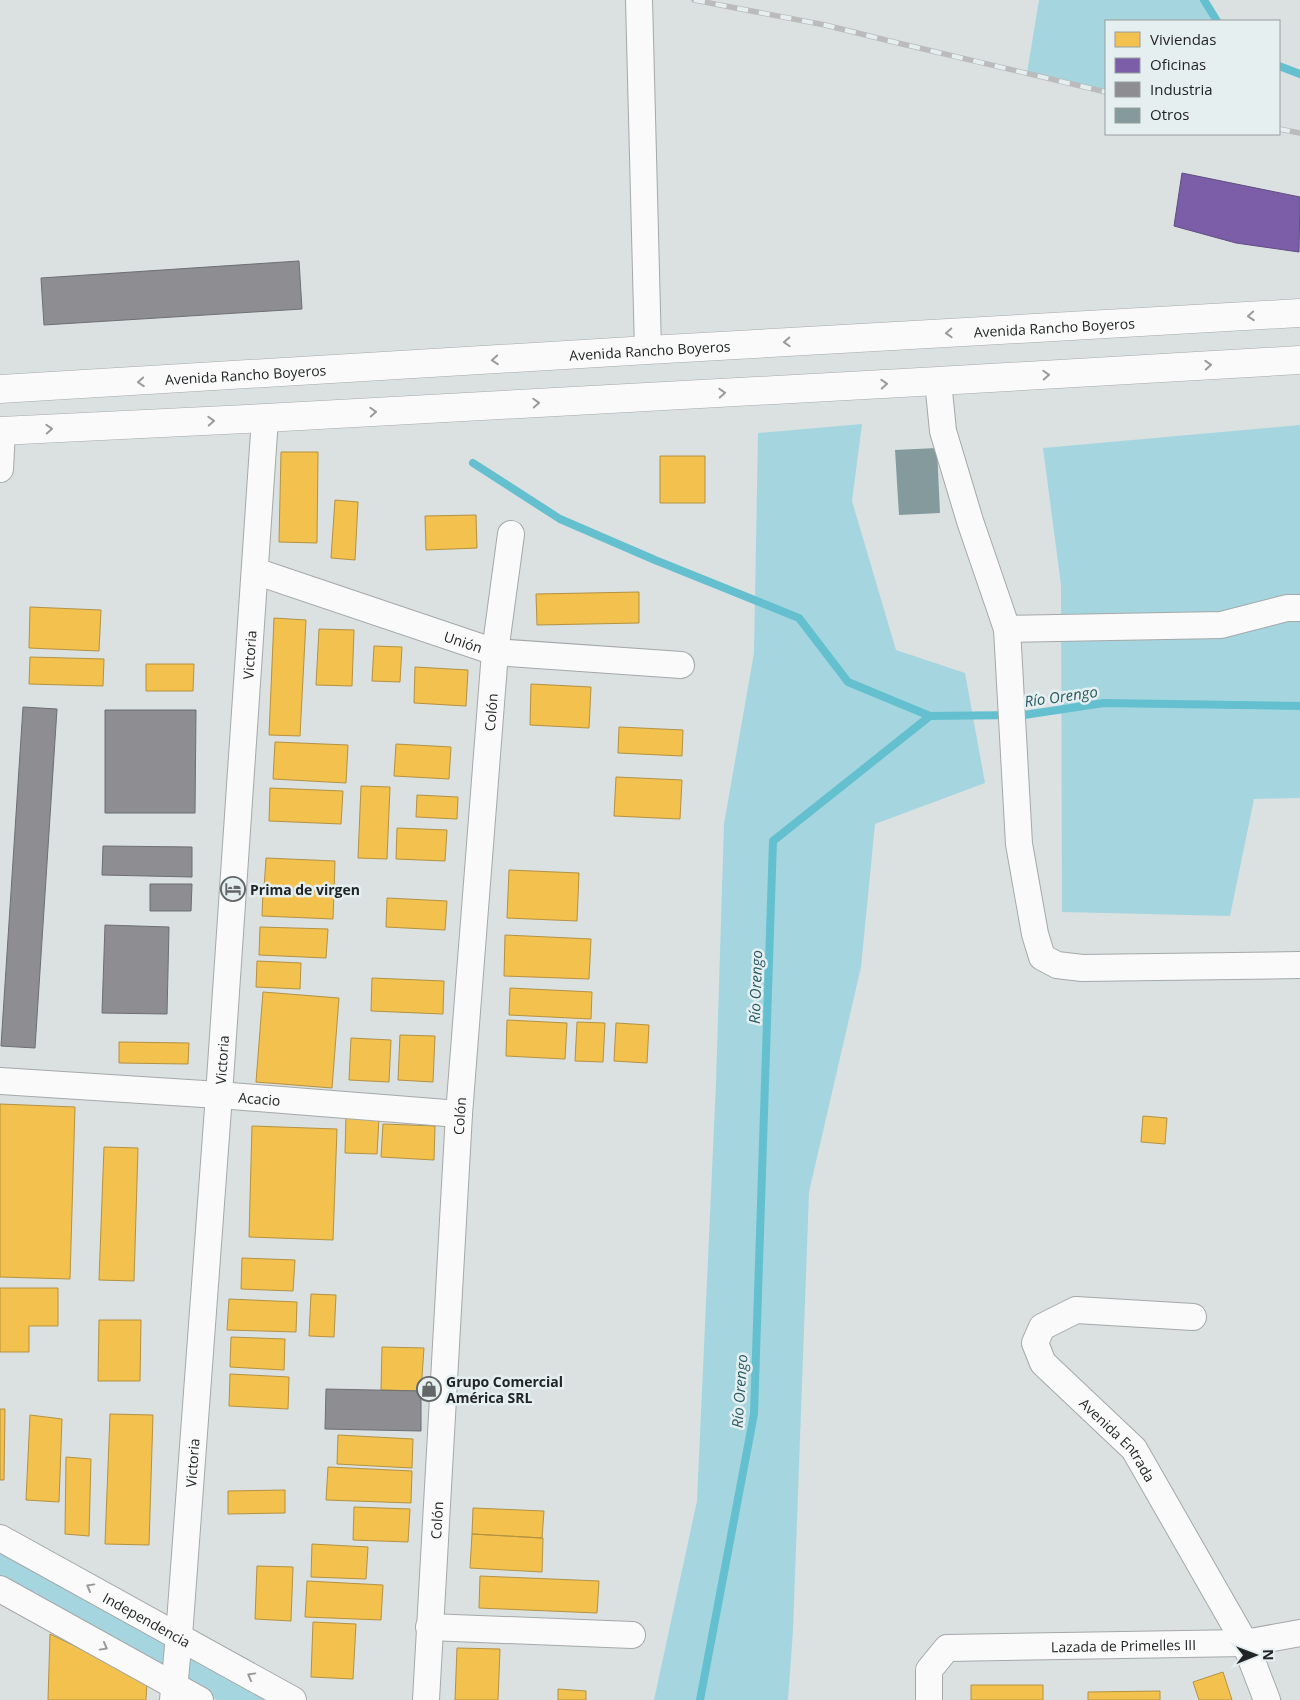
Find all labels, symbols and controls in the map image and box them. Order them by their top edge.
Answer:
legend [1105,20,1280,135]
text: Viviendas [1150,29,1216,49]
text: Oficinas [1150,54,1206,74]
text: Industria [1150,79,1213,99]
text: Otros [1150,104,1189,124]
one-way arrow [1247,311,1255,322]
street label: Avenida Rancho Boyeros [973,313,1136,341]
one-way arrow [945,328,953,339]
street label: Avenida Rancho Boyeros [569,336,731,364]
one-way arrow [783,336,791,347]
one-way arrow [491,354,499,365]
street label: Avenida Rancho Boyeros [164,360,327,389]
one-way arrow [1205,360,1213,371]
one-way arrow [1042,369,1050,380]
one-way arrow [136,376,144,387]
one-way arrow [880,379,888,390]
one-way arrow [718,388,726,399]
one-way arrow [532,398,540,409]
one-way arrow [370,407,378,418]
one-way arrow [207,415,215,426]
one-way arrow [45,424,53,434]
street label: Unión [442,626,485,657]
street label: Victoria [238,630,260,680]
water label: Río Orengo [1023,681,1099,711]
street label: Colón [479,693,501,732]
hotel icon: Prima de virgen [220,876,246,902]
place label: Prima de virgen [250,880,360,899]
water label: Río Orengo [744,950,766,1024]
street label: Victoria [210,1035,233,1085]
street label: Acacio [238,1087,281,1109]
street label: Colón [448,1096,470,1135]
water label: Río Orengo [726,1353,752,1429]
place label: Grupo Comercial América SRL [446,1372,563,1407]
shop icon: Grupo Comercial América SRL [416,1376,442,1402]
street label: Avenida Entrada [1076,1393,1160,1485]
street label: Victoria [181,1438,203,1488]
street label: Colón [426,1501,447,1540]
one-way arrow [87,1583,96,1593]
street label: Independencia [100,1587,194,1651]
north arrow [1230,1630,1280,1680]
street label: Lazada de Primelles III [1051,1634,1196,1656]
one-way arrow [98,1641,107,1651]
text: N [1259,1649,1278,1661]
one-way arrow [247,1672,256,1682]

